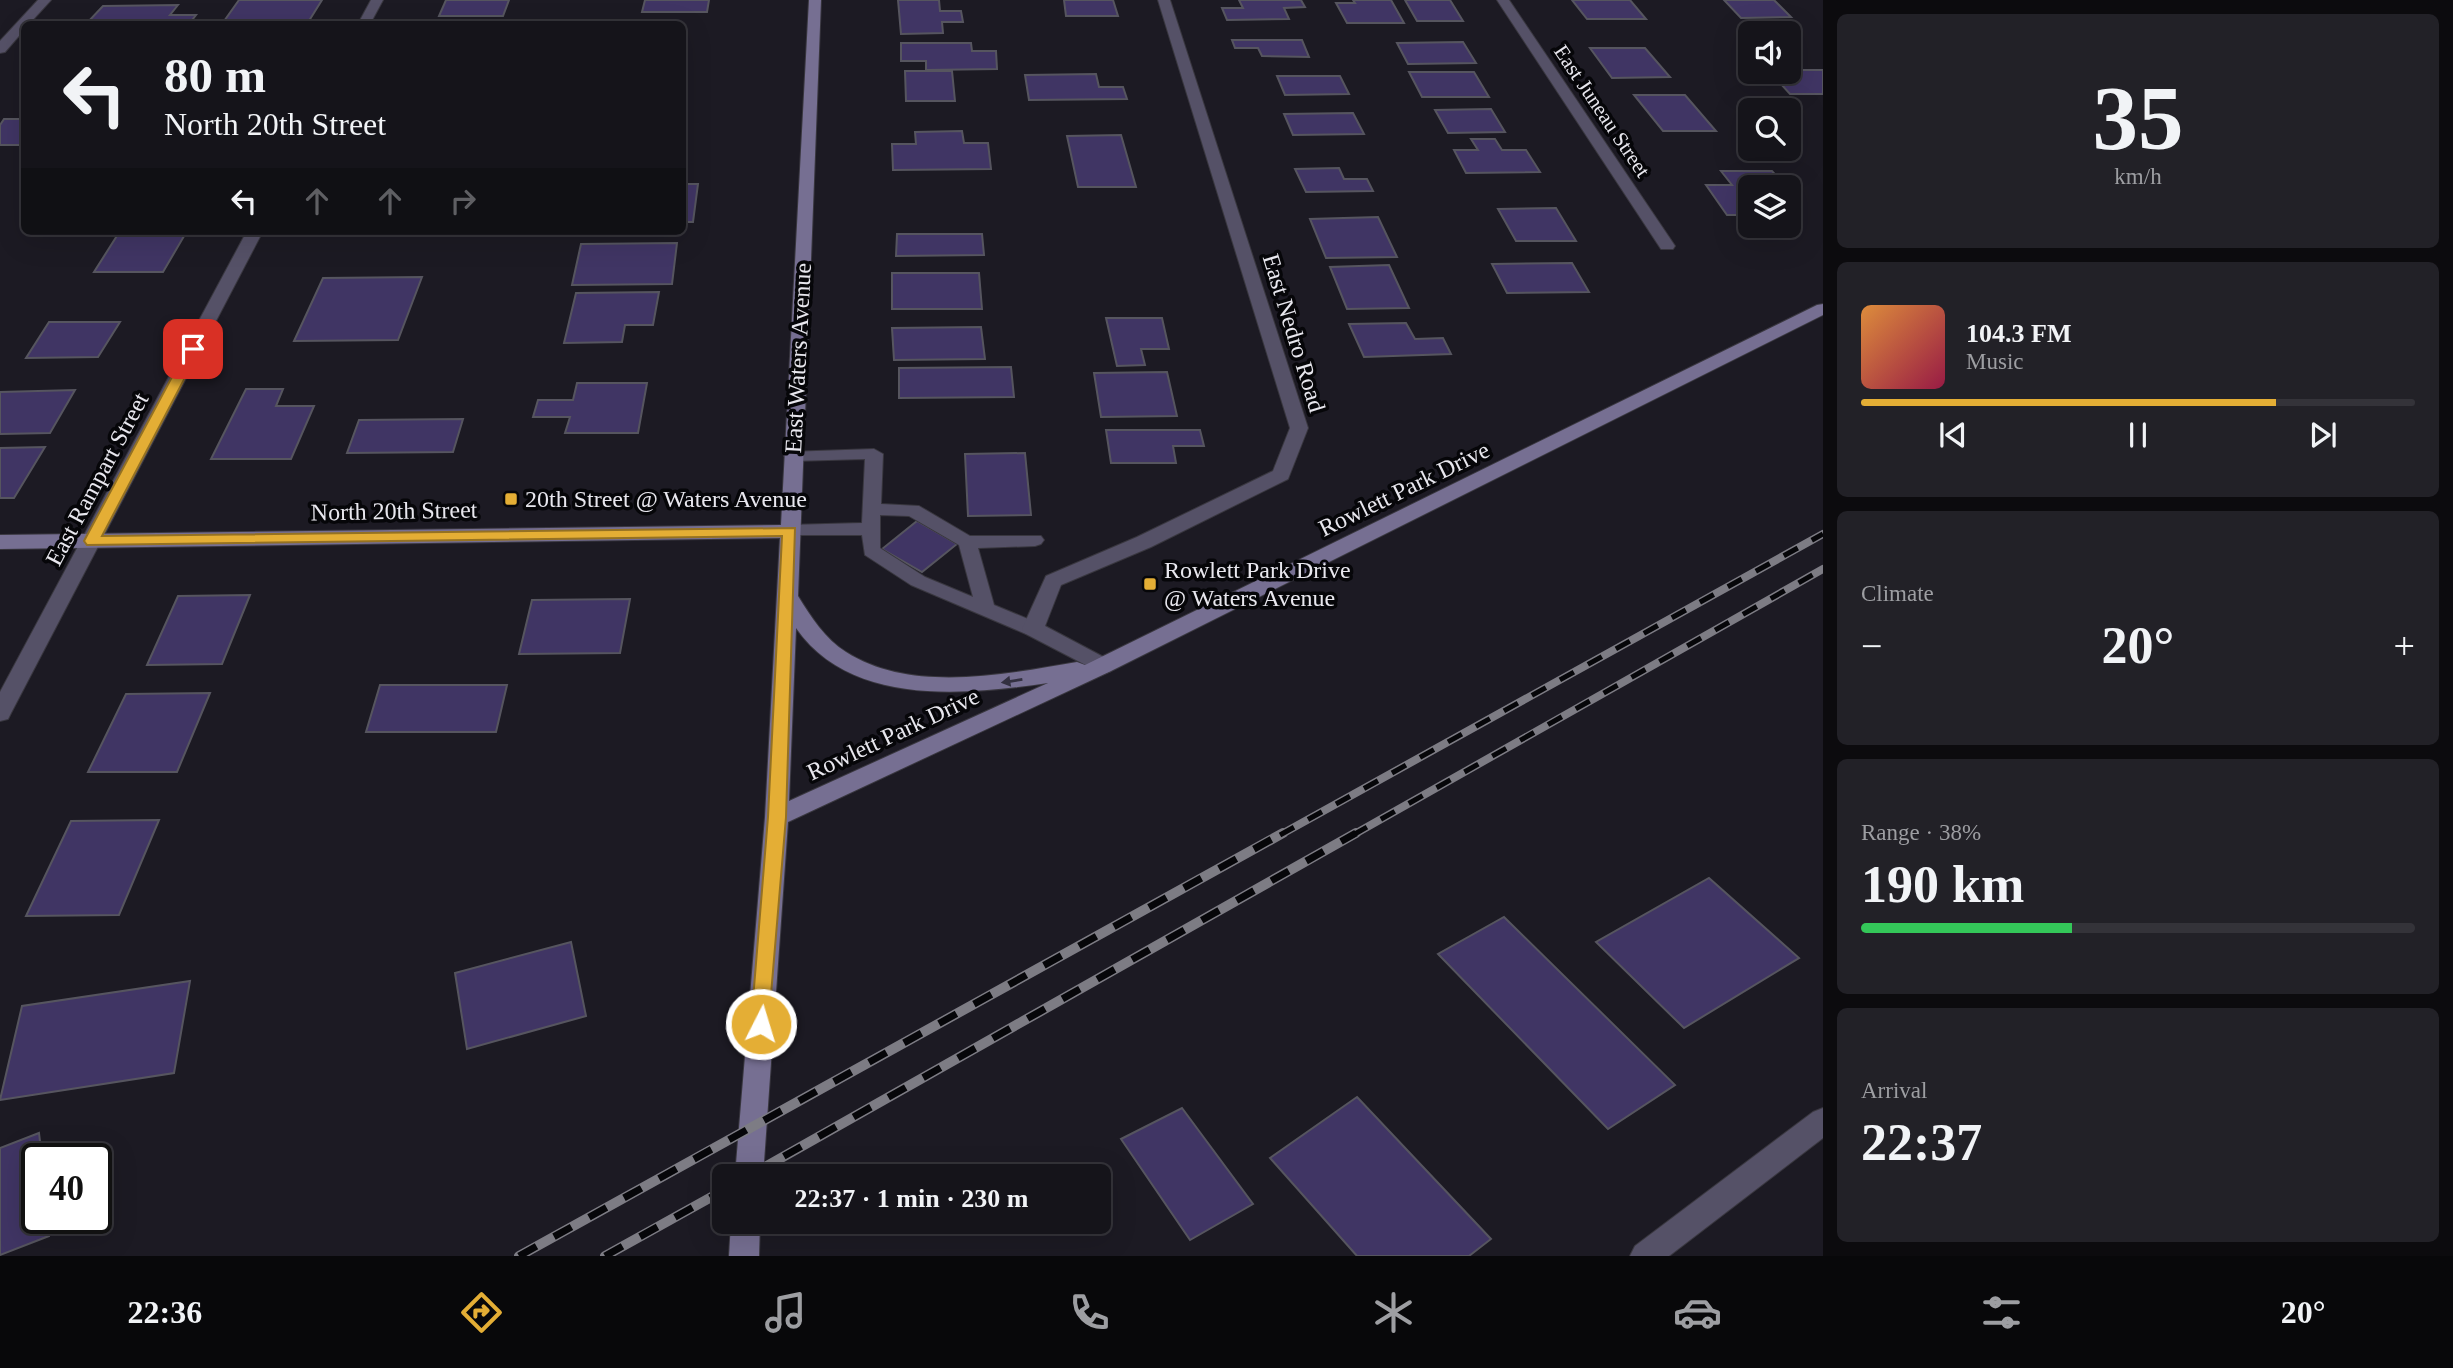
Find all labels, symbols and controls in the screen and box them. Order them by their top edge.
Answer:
map controls [1738,21,1801,238]
button: sound [1738,21,1801,84]
street label: East Juneau Street [1549,40,1655,182]
text: 80 m [164,48,266,103]
icon: left [49,49,140,140]
text: 35 [2093,68,2184,169]
button: search [1738,98,1801,161]
text: North 20th Street [164,106,386,142]
text: km/h [2114,164,2162,189]
button: layers [1738,175,1801,238]
icon: left [225,182,263,220]
icon: ahead [298,182,336,220]
icon: ahead [371,182,409,220]
icon: right [444,182,482,220]
street label: East Nedro Road [1258,251,1330,415]
street label: East Waters Avenue [780,262,816,454]
pin [163,319,223,379]
text: 104.3 FM [1966,319,2071,348]
icon: arrive [174,330,212,368]
text: Music [1966,349,2024,374]
street label: East Rampart Street [40,388,154,570]
icon: previous [1934,416,1972,454]
icon: pause [2119,416,2157,454]
icon: next [2304,416,2342,454]
street label: Rowlett Park Drive [1314,436,1494,542]
place label: 20th Street @ Waters Avenue [525,486,807,512]
marker: 20th Street @ Waters Avenue [503,491,519,507]
street label: North 20th Street [310,497,478,525]
place label: Rowlett Park Drive @ Waters Avenue [1164,557,1351,611]
marker: Rowlett Park Drive @ Waters Avenue [1142,576,1158,592]
text: Climate [1861,581,1934,606]
text: 20° [2102,617,2174,674]
text: − [1861,625,1882,667]
text: + [2394,625,2415,667]
one-way arrow [1000,676,1022,687]
street label: Rowlett Park Drive [803,683,983,785]
text: Range · 38% [1861,820,1981,845]
text: 190 km [1861,856,2024,913]
position arrow [724,987,798,1061]
text: Arrival [1861,1078,1927,1103]
text: 22:37 [1861,1114,1982,1171]
speed limit sign: 40 [21,1143,112,1234]
text: 22:37 · 1 min · 230 m [795,1184,1029,1213]
icon: directions [457,1288,506,1337]
icon: music [761,1288,810,1337]
icon: phone [1065,1288,1114,1337]
icon: climate [1369,1288,1418,1337]
icon: car [1673,1288,1722,1337]
icon: filters [1977,1288,2026,1337]
text: 22:36 [127,1294,202,1330]
text: 20° [2281,1294,2325,1330]

